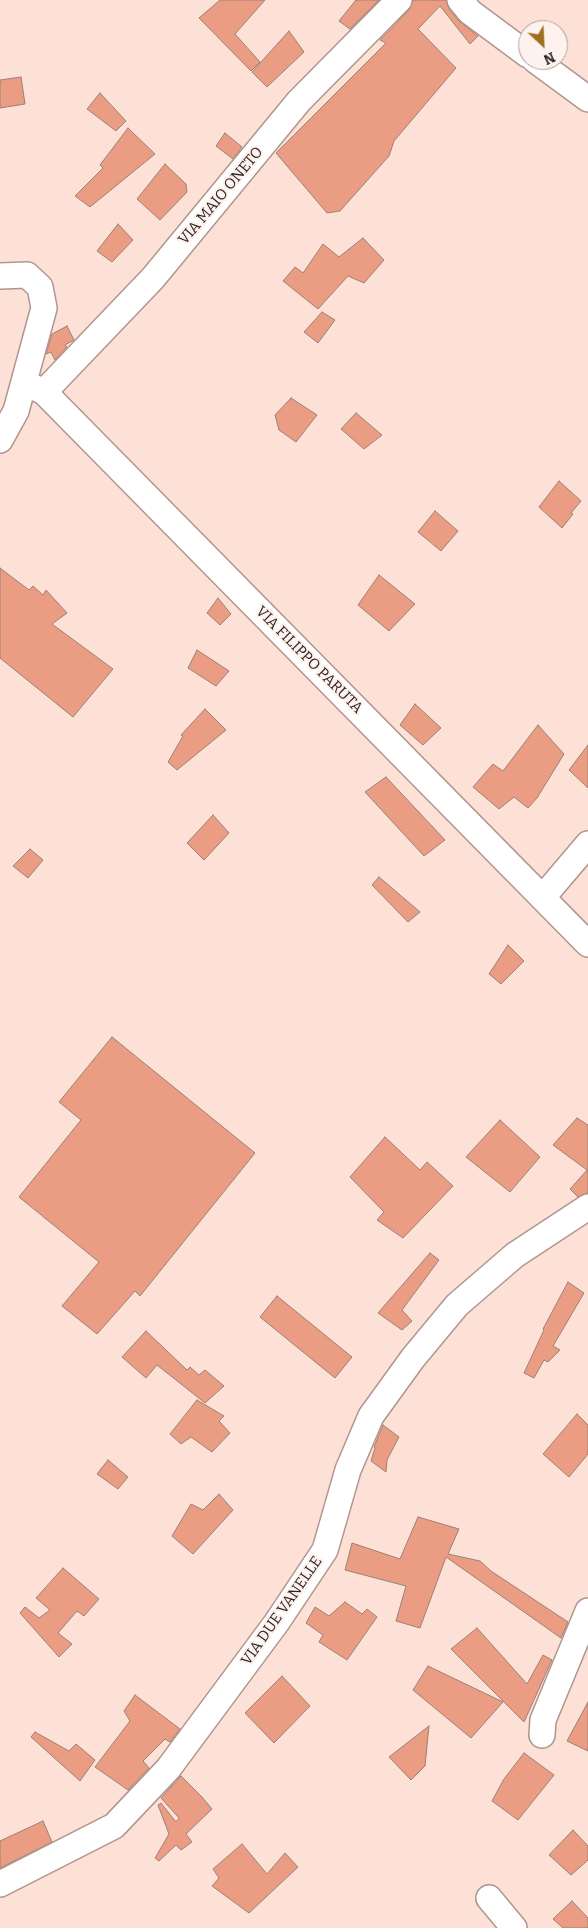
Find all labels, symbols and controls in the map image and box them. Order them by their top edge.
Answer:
north arrow [518,20,568,70]
text: N [541,48,558,68]
street label: VIA MAIO ONETO [175,143,267,249]
street label: VIA FILIPPO PARUTA [252,603,366,717]
street label: VIA DUE VANELLE [238,1553,326,1669]

